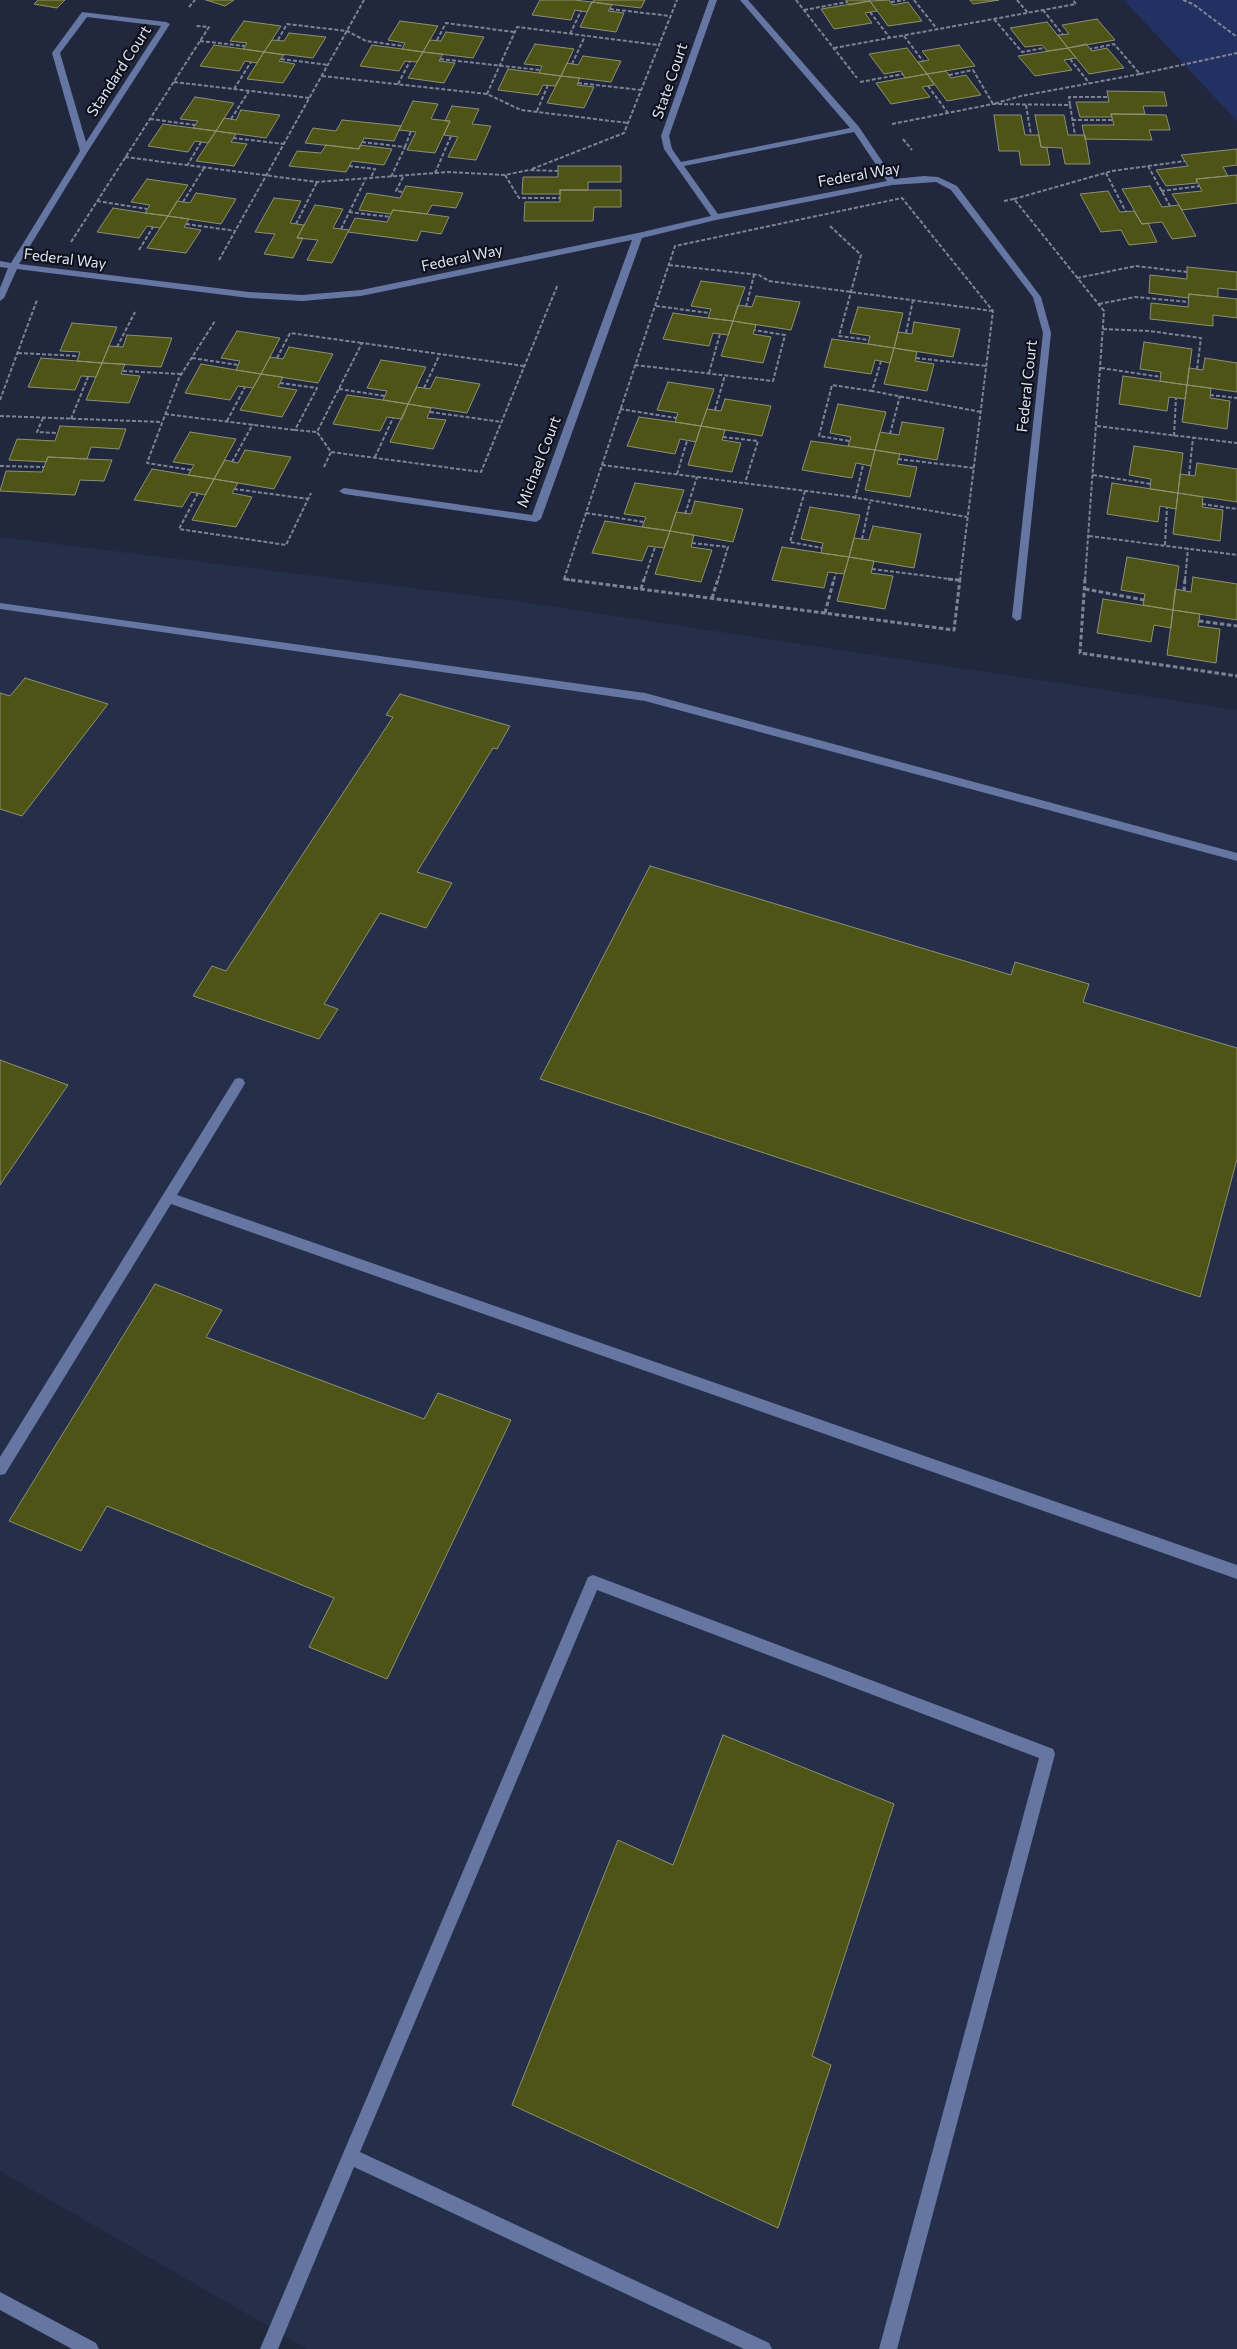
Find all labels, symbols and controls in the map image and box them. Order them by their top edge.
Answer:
street label: Standard Court [83,22,155,120]
street label: State Court [649,41,691,121]
street label: Federal Way [817,159,901,191]
street label: Federal Way [419,241,505,275]
street label: Federal Way [23,245,107,273]
street label: Federal Court [1013,339,1041,433]
street label: Michael Court [513,414,565,510]

